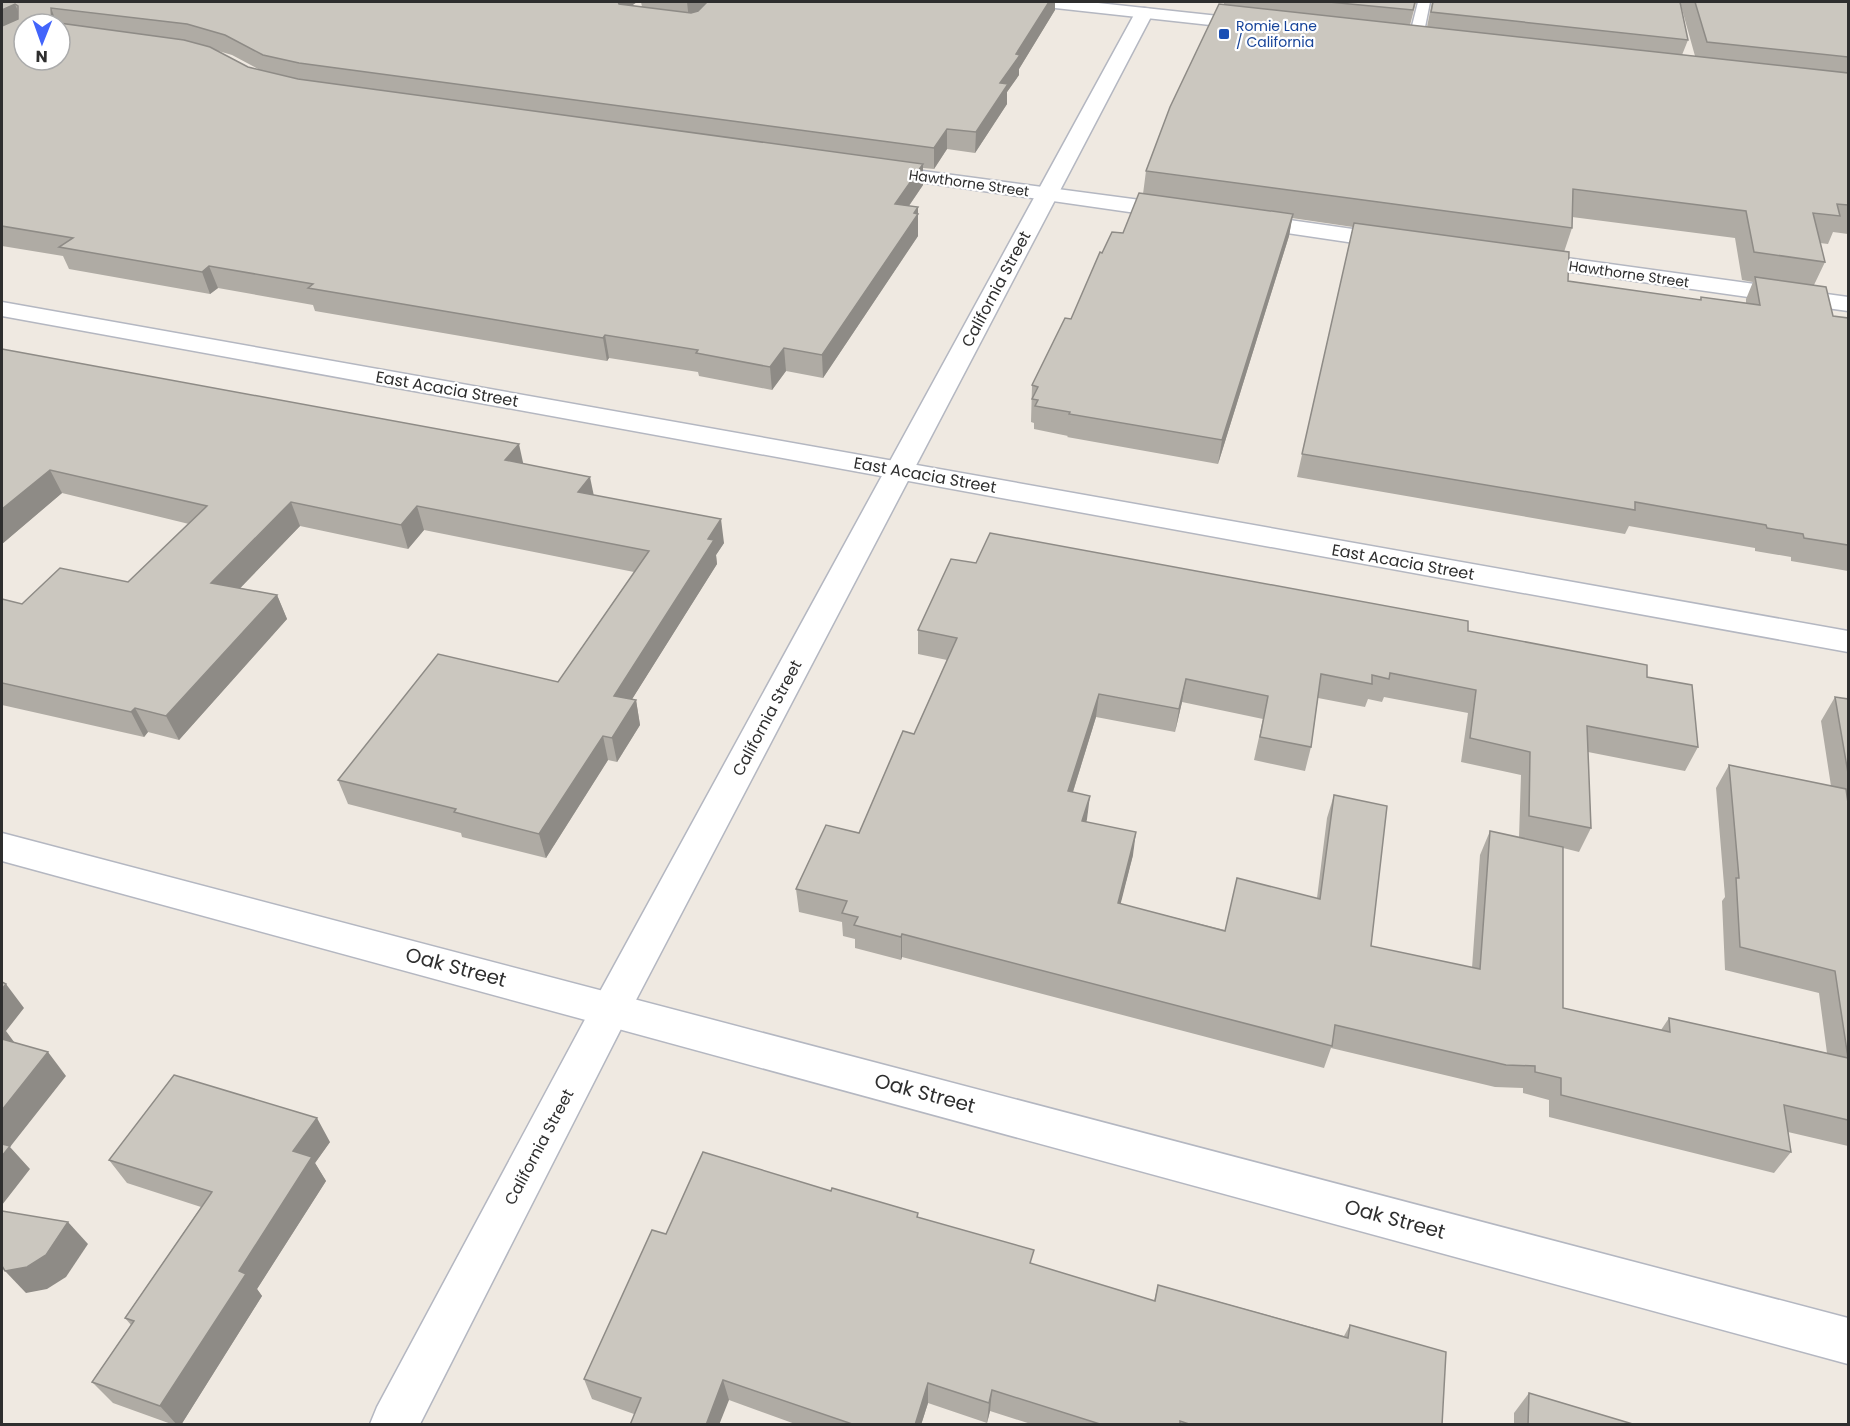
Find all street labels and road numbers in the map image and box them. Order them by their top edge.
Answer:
street label: Hawthorne Street [908,165,1030,201]
street label: California Street [956,227,1036,351]
street label: Hawthorne Street [1568,256,1690,292]
street label: East Acacia Street [374,365,520,413]
street label: East Acacia Street [852,451,998,499]
street label: East Acacia Street [1330,538,1476,586]
street label: California Street [727,656,807,780]
street label: Oak Street [402,940,510,994]
street label: Oak Street [871,1066,979,1120]
street label: California Street [499,1085,579,1209]
street label: Oak Street [1341,1192,1449,1246]

